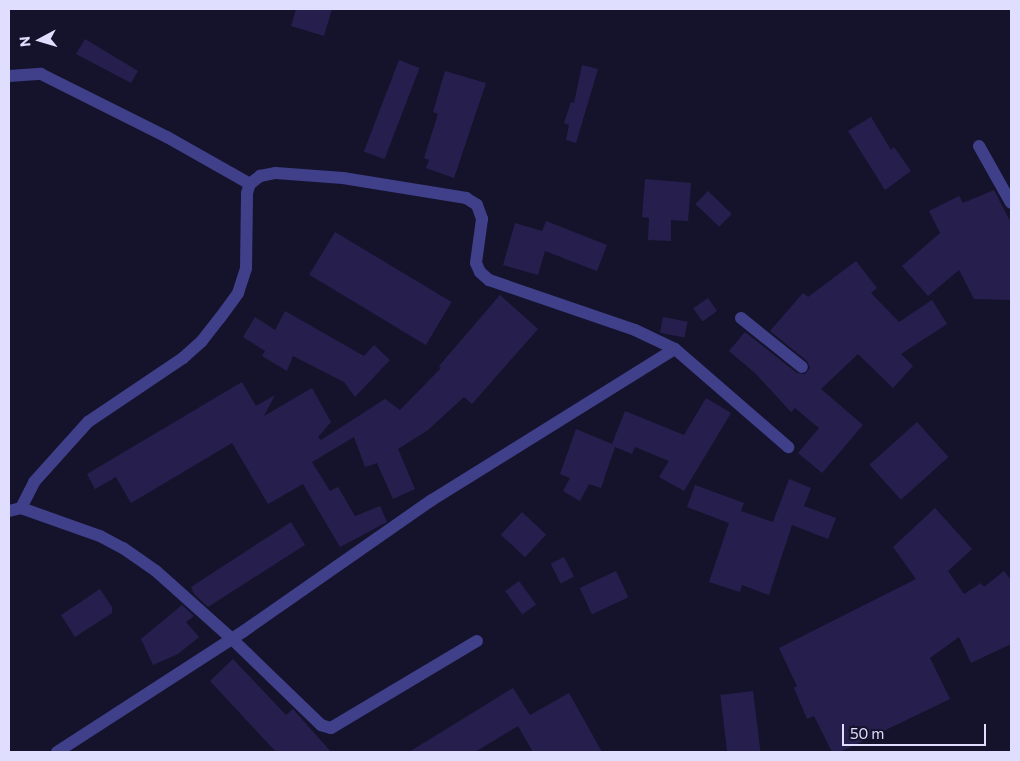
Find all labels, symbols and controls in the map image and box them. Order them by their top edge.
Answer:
north arrow [15,15,65,65]
text: N [16,36,34,48]
scale bar [845,714,989,746]
text: 50 m [850,724,884,742]

